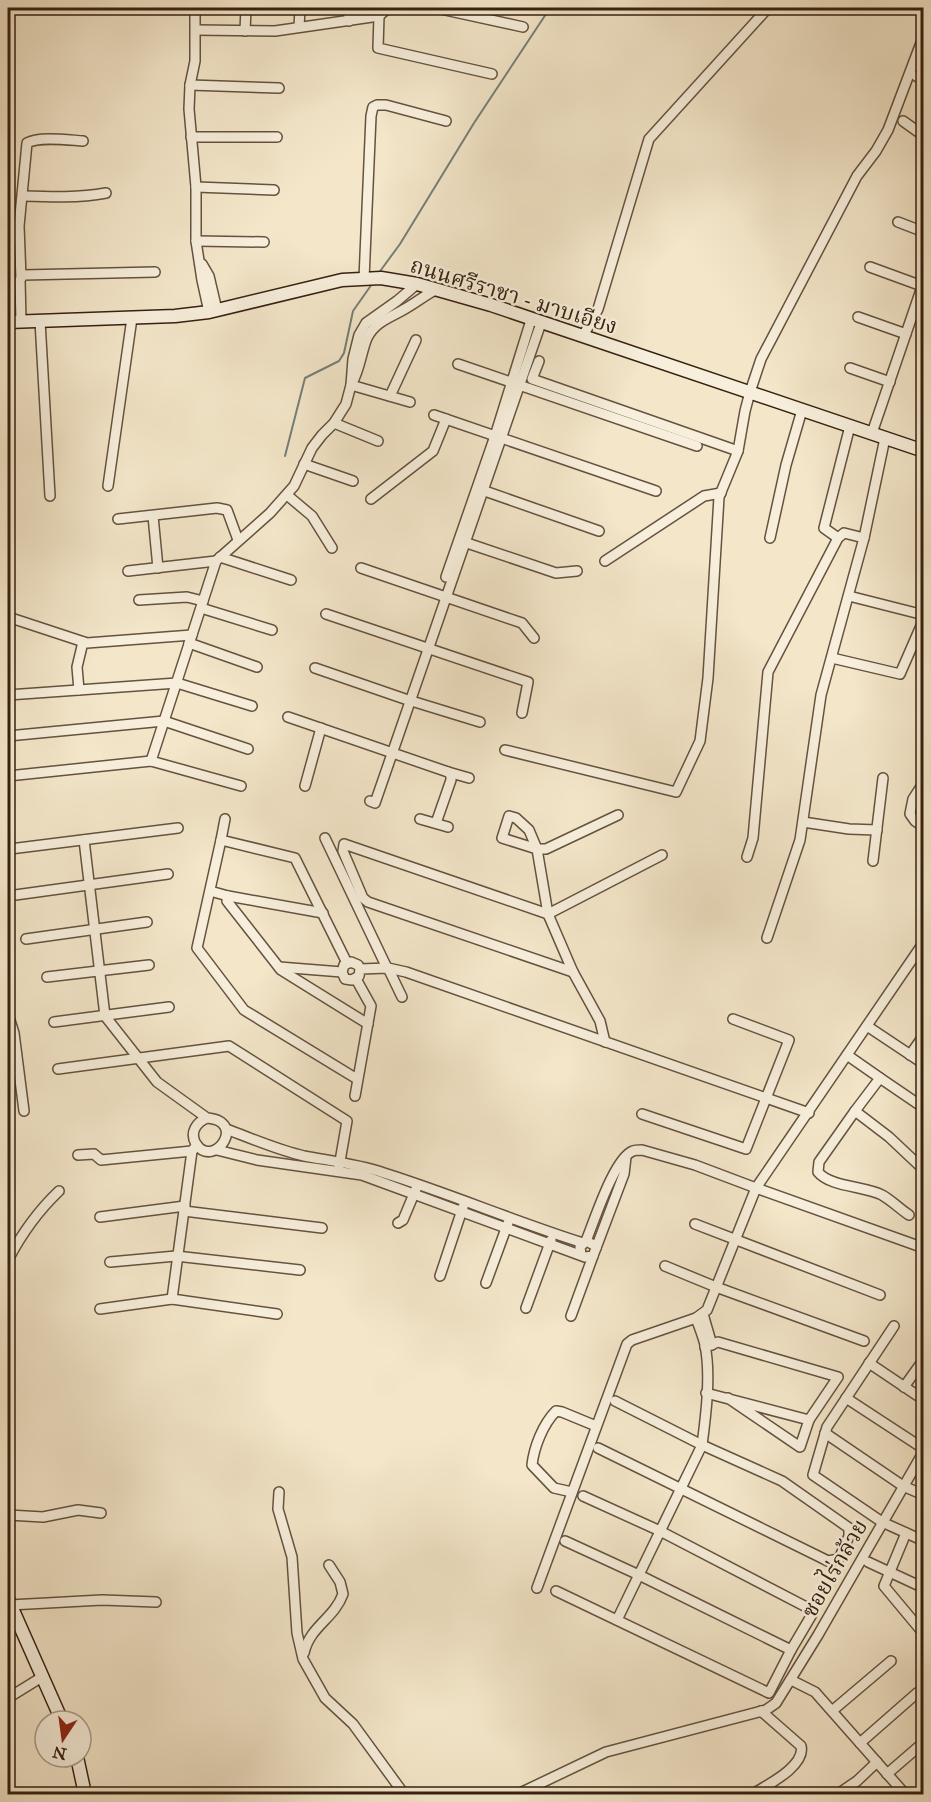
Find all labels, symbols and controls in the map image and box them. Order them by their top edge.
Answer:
street label: ถนนศรีราชา - มาบเอียง [407,251,621,340]
street label: ซอยไร่กล้วย [795,1514,873,1622]
north arrow [33,1709,93,1769]
text: N [51,1742,68,1764]

